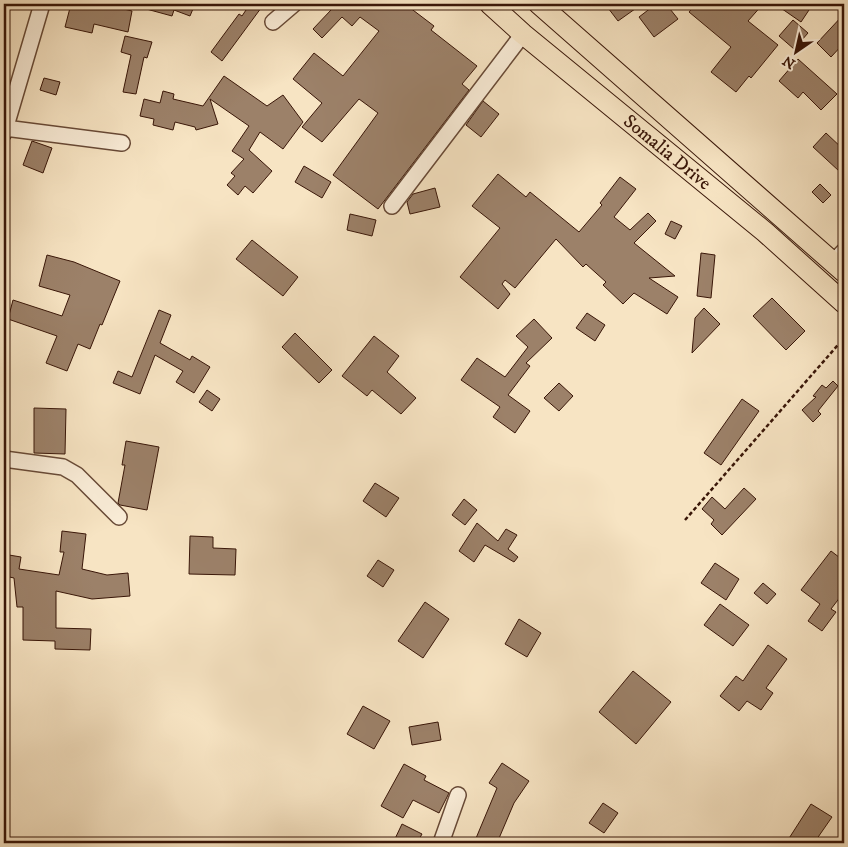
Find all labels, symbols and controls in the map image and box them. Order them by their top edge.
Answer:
north arrow [770,28,820,78]
text: N [779,51,799,73]
street label: Somalia Drive [619,109,716,195]

